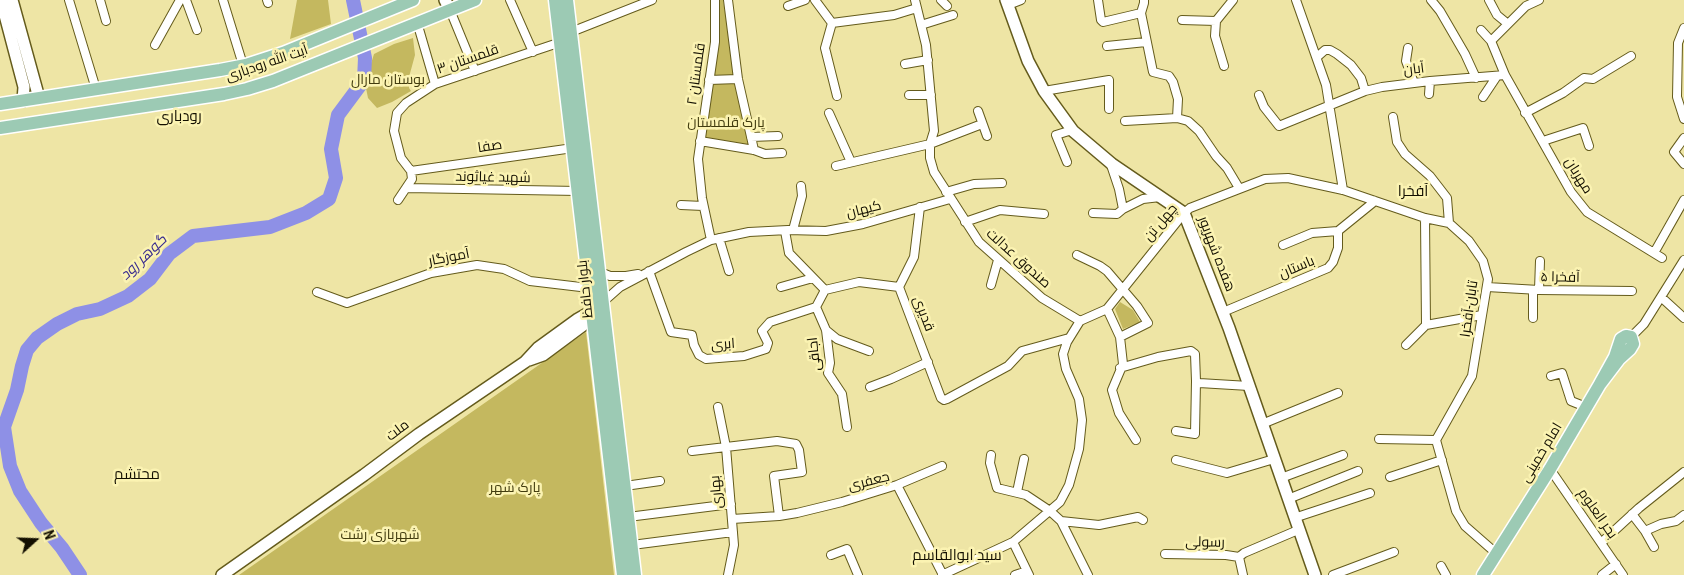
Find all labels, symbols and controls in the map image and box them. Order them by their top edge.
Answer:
street label: آیت الله رودباری [224,42,310,86]
street label: قلمستان ۳ [435,42,501,78]
street label: قلمستان ۲ [684,42,710,106]
street label: آبان [1403,60,1425,80]
park label: بوستان مارال [351,72,425,88]
district label: رودباری [156,108,202,126]
park label: پارک قلمستان [687,115,765,131]
street label: صفا [477,137,503,157]
street label: مهربان [1560,155,1596,197]
street label: شهید غیاثوند [455,169,531,187]
district label: آفخرا [1398,183,1428,201]
street label: کیهان [845,198,883,222]
street label: چهل تن [1141,201,1181,245]
street label: هفده شهریور [1194,214,1238,294]
street label: صندوق عدالت [982,226,1054,292]
water label: گوهر رود [117,231,171,285]
street label: آموزگار [427,246,471,270]
street label: باستان [1277,253,1317,283]
street label: بلوار حافظ [575,259,597,319]
street label: آفخرا ۵ [1540,269,1580,287]
street label: تابان-آفخرا [1458,280,1482,338]
street label: قدیری [909,294,937,334]
street label: ابری [710,336,736,354]
street label: اجاقی [805,336,825,372]
street label: ملت [383,417,413,445]
street label: امام خمینی [1518,420,1566,486]
district label: محتشم [114,466,160,484]
street label: جعفری [846,469,892,495]
street label: بهاری [707,475,727,509]
park label: پارک شهر [490,480,540,496]
street label: بحر العلوم [1574,486,1620,542]
north arrow [10,515,60,565]
park label: شهربازی رشت [340,527,420,543]
text: N [40,528,58,542]
street label: رسولی [1185,534,1225,552]
district label: سید ابوالقاسم [912,547,1002,565]

